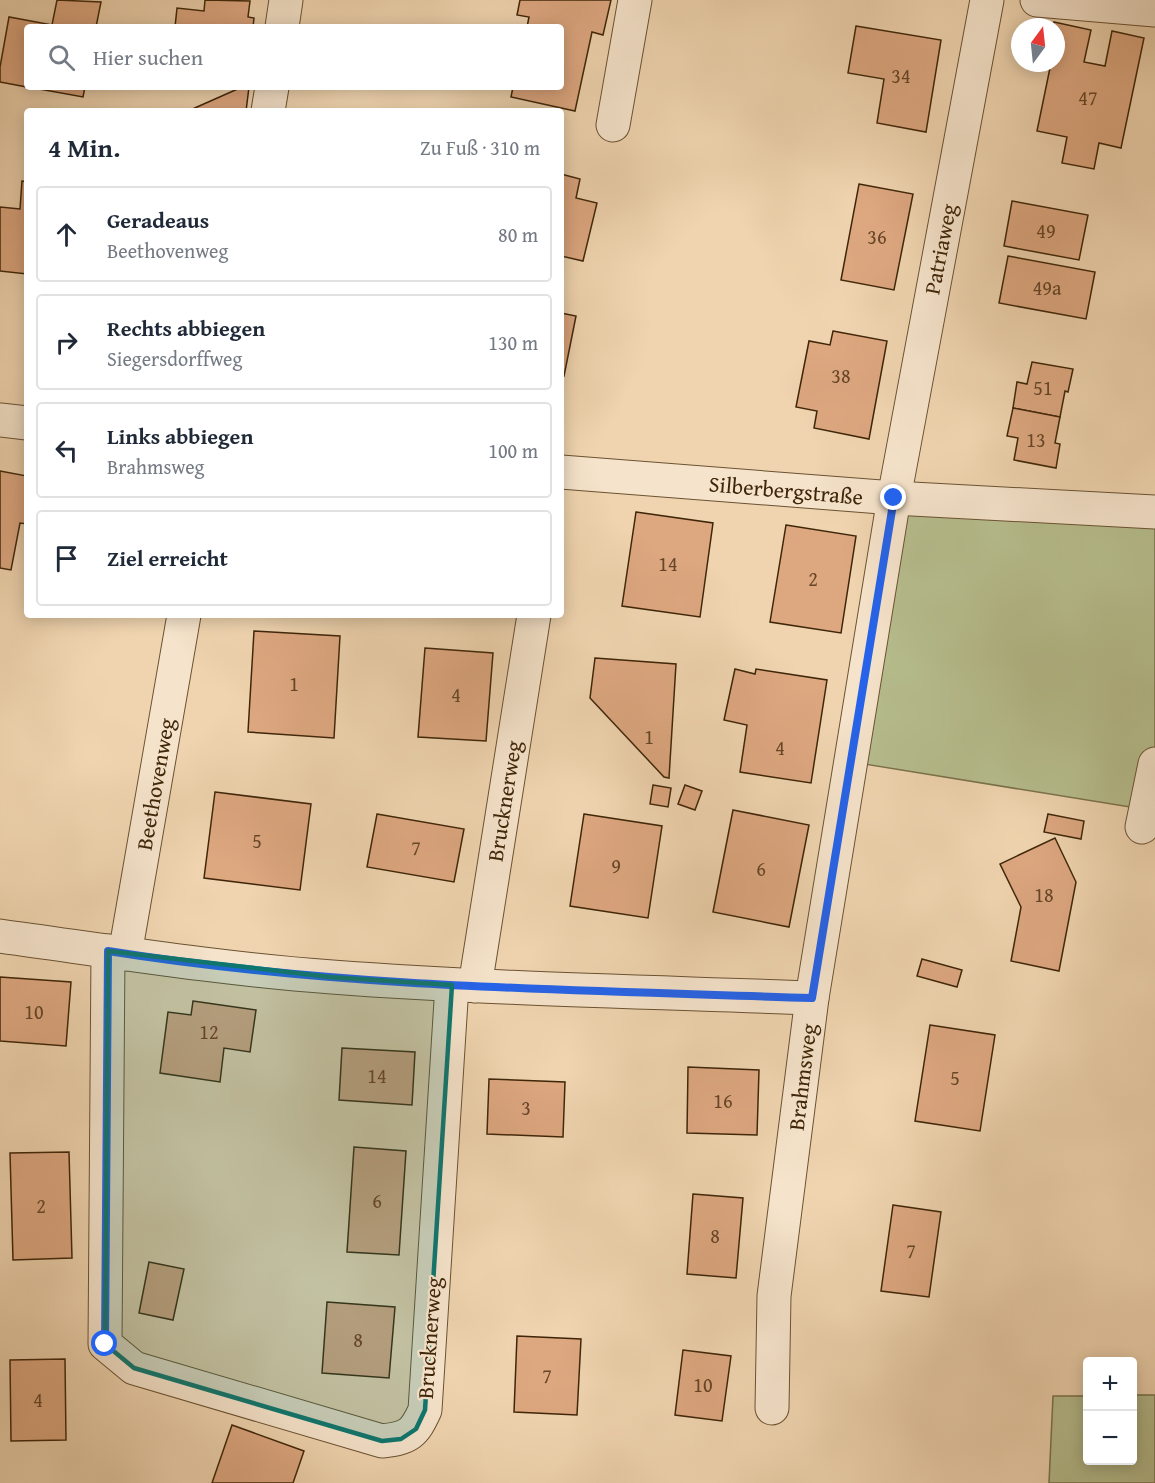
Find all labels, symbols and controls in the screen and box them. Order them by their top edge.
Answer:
north arrow [1011,18,1065,72]
search box [24,24,564,90]
icon: search [45,41,78,74]
text: Hier suchen [93,41,203,73]
house number: 34 [891,61,911,90]
house number: 47 [1078,83,1098,112]
text: 4 Min. [48,128,120,167]
text: Zu Fuß · 310 m [420,133,540,162]
street label: Patriaweg [916,201,964,297]
text: Geradeaus [107,204,209,236]
house number: 49 [1036,216,1056,245]
icon: ahead [50,218,83,251]
text: 80 m [498,220,538,249]
house number: 36 [867,222,887,251]
text: Beethovenweg [107,236,228,265]
house number: 49a [1033,273,1062,302]
text: Rechts abbiegen [107,312,265,344]
icon: right [50,326,83,359]
text: 130 m [488,328,538,357]
text: Siegersdorffweg [107,344,242,373]
house number: 38 [831,361,851,390]
house number: 51 [1033,373,1053,402]
text: Links abbiegen [107,420,253,452]
house number: 13 [1026,425,1046,454]
icon: left [50,434,83,467]
text: 100 m [488,436,538,465]
text: Brahmsweg [107,452,204,481]
street label: Silberbergstraße [708,467,864,513]
route end [880,484,906,510]
icon: arrive [50,542,83,575]
text: Ziel erreicht [107,542,228,574]
house number: 14 [658,549,678,578]
house number: 2 [808,564,818,593]
house number: 1 [289,669,299,698]
house number: 4 [451,680,461,709]
street label: Beethovenweg [128,715,182,853]
house number: 1 [644,722,654,751]
house number: 4 [775,733,785,762]
street label: Brucknerweg [479,738,529,864]
house number: 5 [252,826,262,855]
house number: 7 [411,833,421,862]
house number: 9 [611,851,621,880]
house number: 6 [756,854,766,883]
house number: 18 [1034,880,1054,909]
house number: 10 [24,997,44,1026]
house number: 12 [199,1017,219,1046]
street label: Brahmsweg [780,1022,824,1132]
house number: 14 [367,1061,387,1090]
house number: 5 [950,1063,960,1092]
house number: 16 [713,1086,733,1115]
house number: 3 [521,1093,531,1122]
house number: 6 [372,1186,382,1215]
house number: 2 [36,1191,46,1220]
house number: 8 [710,1221,720,1250]
house number: 7 [906,1236,916,1265]
street label: Brucknerweg [409,1276,449,1400]
house number: 8 [353,1325,363,1354]
route start [91,1330,117,1356]
map controls [1083,1357,1137,1465]
button: + [1083,1357,1137,1411]
house number: 7 [542,1361,552,1390]
house number: 10 [693,1370,713,1399]
house number: 4 [33,1385,43,1414]
button: − [1083,1411,1137,1465]

